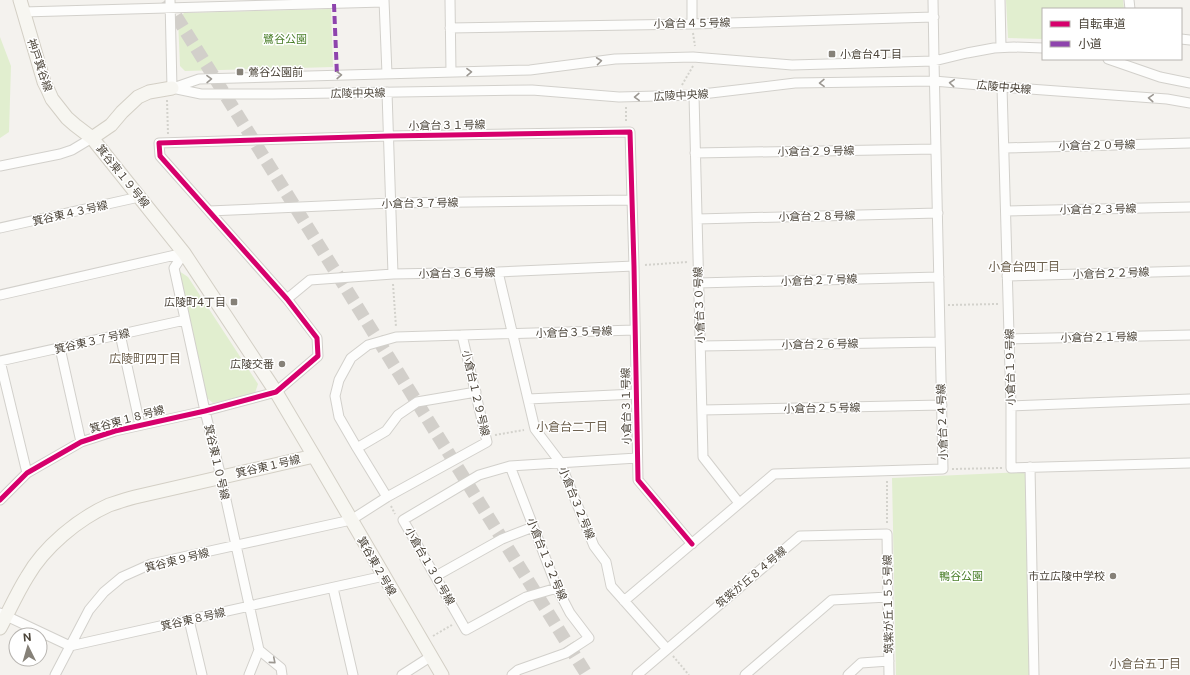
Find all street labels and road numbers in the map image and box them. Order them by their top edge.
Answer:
street label: 小倉台４５号線 [653,16,731,30]
street label: 神戸箕谷線 [25,37,55,93]
street label: 広陵中央線 [976,79,1032,95]
street label: 広陵中央線 [330,87,386,99]
street label: 広陵中央線 [653,88,709,102]
street label: 小倉台３１号線 [408,118,486,132]
street label: 小倉台２０号線 [1058,138,1136,152]
street label: 箕谷東１９号線 [94,142,152,210]
street label: 小倉台２９号線 [777,144,855,158]
street label: 小倉台３７号線 [381,196,459,210]
street label: 箕谷東４３号線 [31,198,109,228]
street label: 小倉台２３号線 [1059,202,1137,216]
street label: 小倉台２８号線 [778,209,856,223]
street label: 小倉台３６号線 [418,266,496,280]
street label: 小倉台３０号線 [692,266,706,344]
street label: 小倉台２２号線 [1072,266,1150,280]
street label: 小倉台２７号線 [780,273,858,287]
street label: 小倉台３５号線 [535,325,613,339]
street label: 箕谷東３７号線 [53,326,131,356]
street label: 小倉台１９号線 [1003,328,1017,406]
street label: 小倉台２１号線 [1060,330,1138,344]
street label: 小倉台２６号線 [781,337,859,351]
street label: 小倉台１２９号線 [460,349,492,437]
street label: 小倉台３１号線 [619,367,633,445]
street label: 小倉台２４号線 [935,383,949,461]
street label: 小倉台２５号線 [783,401,861,415]
street label: 箕谷東１８号線 [88,403,166,435]
street label: 箕谷東１０号線 [202,423,232,501]
street label: 箕谷東１号線 [234,453,302,479]
street label: 小倉台３２号線 [557,465,597,541]
street label: 小倉台１３２号線 [525,516,569,602]
street label: 小倉台１３０号線 [403,525,457,607]
street label: 箕谷東２号線 [355,534,399,598]
street label: 筑紫が丘８４号線 [713,544,789,610]
street label: 箕谷東９号線 [144,546,210,574]
street label: 筑紫が丘１５５号線 [881,554,895,654]
street label: 箕谷東８号線 [159,606,227,632]

